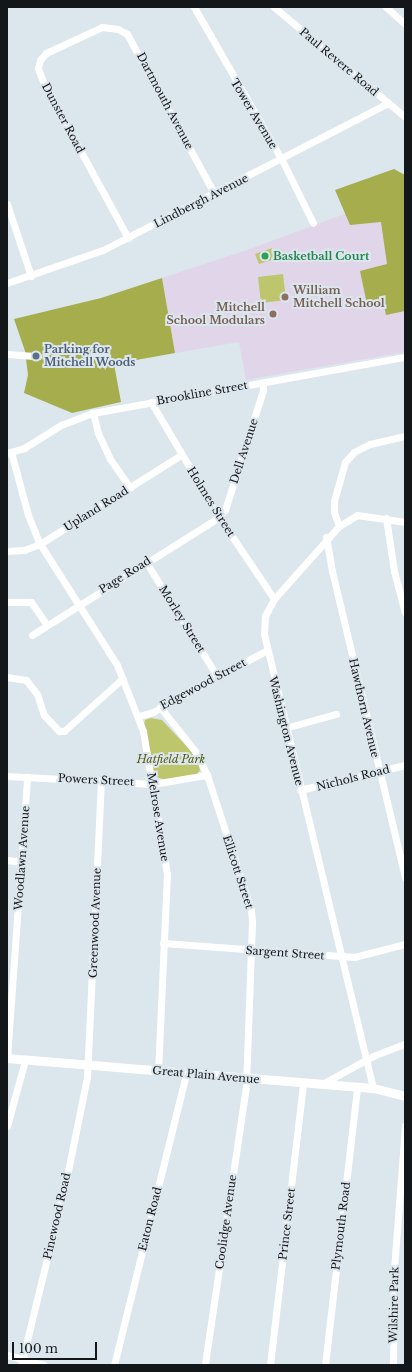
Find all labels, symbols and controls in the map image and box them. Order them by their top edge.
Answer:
street label: Paul Revere Road [297,25,381,99]
street label: Dartmouth Avenue [134,50,196,152]
street label: Tower Avenue [228,76,280,152]
street label: Dunster Road [39,81,87,155]
street label: Lindbergh Avenue [151,171,251,231]
place label: Basketball Court [273,249,369,263]
marker: Basketball Court [260,251,270,261]
place label: William Mitchell School [293,284,385,310]
marker: William Mitchell School [280,292,290,302]
place label: Mitchell School Modulars [166,301,265,327]
marker: Mitchell School Modulars [268,309,278,319]
place label: Parking for Mitchell Woods [44,343,136,369]
marker: Parking for Mitchell Woods [31,351,41,361]
street label: Brookline Street [155,378,249,408]
street label: Dell Avenue [227,417,261,485]
street label: Holmes Street [184,465,238,539]
street label: Upland Road [61,484,131,534]
street label: Page Road [97,554,153,596]
street label: Morley Street [156,583,208,655]
street label: Edgewood Street [158,656,248,712]
street label: Hawthorn Avenue [346,657,382,759]
street label: Washington Avenue [266,675,306,787]
park label: Hatfield Park [137,752,205,766]
street label: Nichols Road [315,763,391,793]
street label: Powers Street [58,771,134,789]
street label: Melrose Avenue [144,771,172,863]
street label: Woodlawn Avenue [12,805,32,911]
street label: Ellicott Street [220,834,256,910]
street label: Greenwood Avenue [86,867,104,979]
street label: Sargent Street [245,944,325,962]
street label: Great Plain Avenue [152,1064,260,1086]
street label: Pinewood Road [41,1171,73,1261]
street label: Coolidge Avenue [213,1174,239,1270]
street label: Plymouth Road [329,1181,353,1271]
street label: Eaton Road [136,1186,164,1252]
street label: Prince Street [276,1187,298,1261]
street label: Wilshire Park [387,1267,401,1343]
scale bar [14,1334,99,1360]
text: 100 m [19,1341,58,1356]

